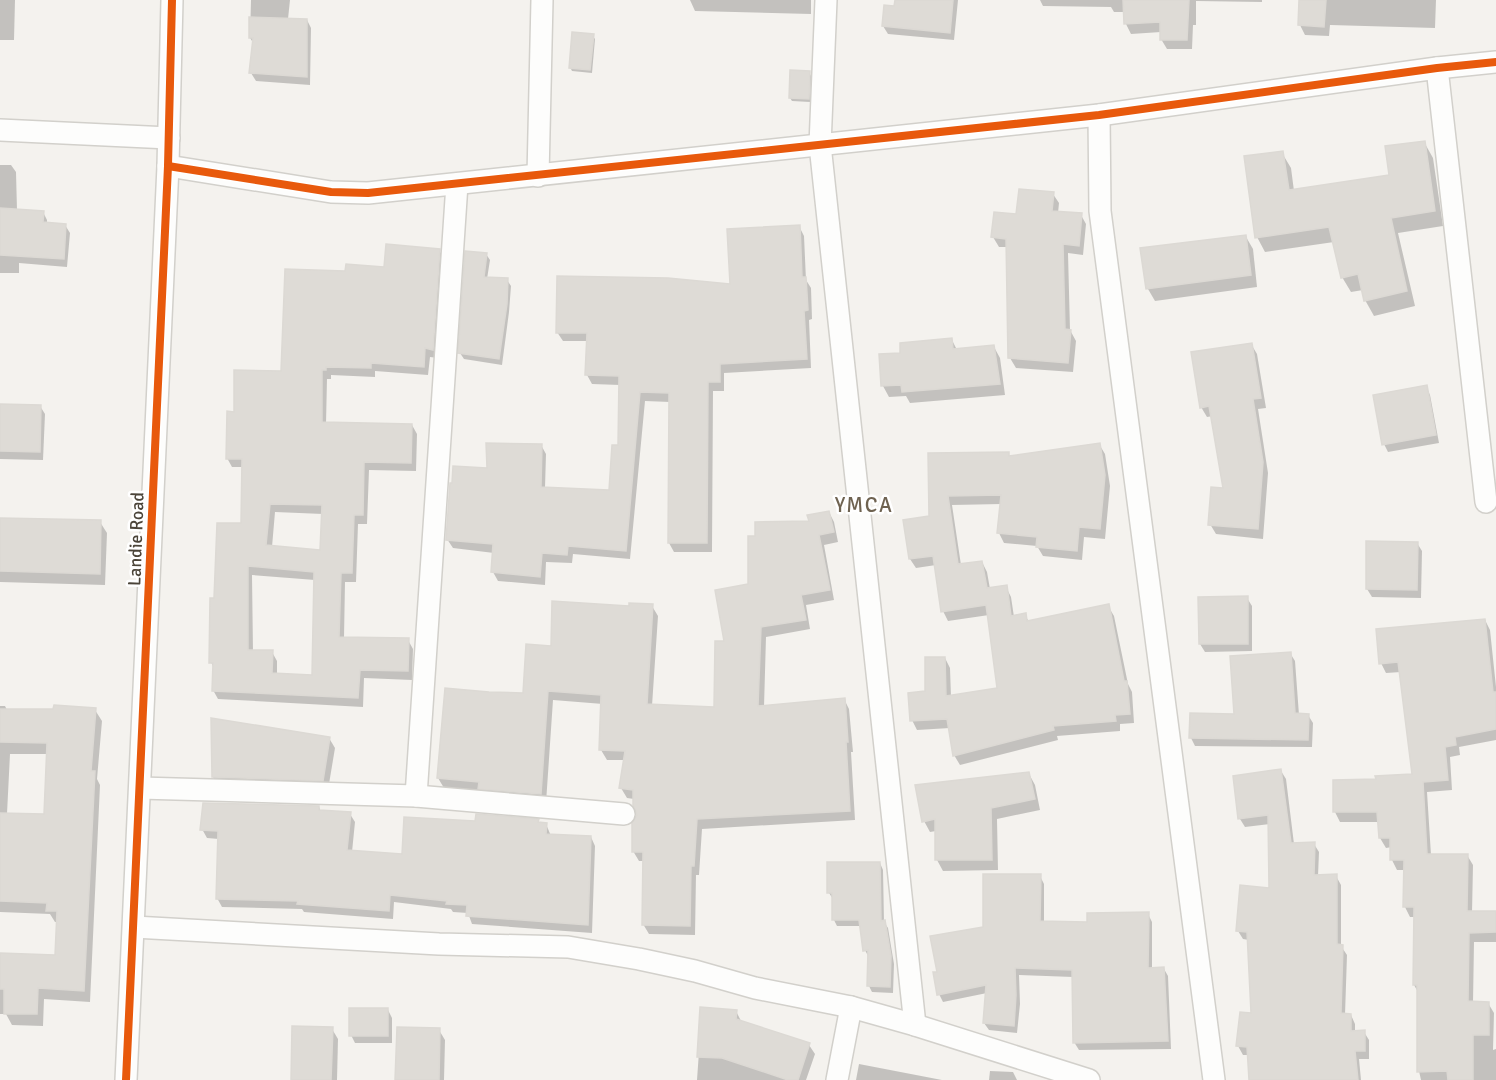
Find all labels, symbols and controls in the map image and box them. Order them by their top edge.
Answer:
street label: Landie Road [123,492,149,586]
district label: YMCA [835,492,893,518]

